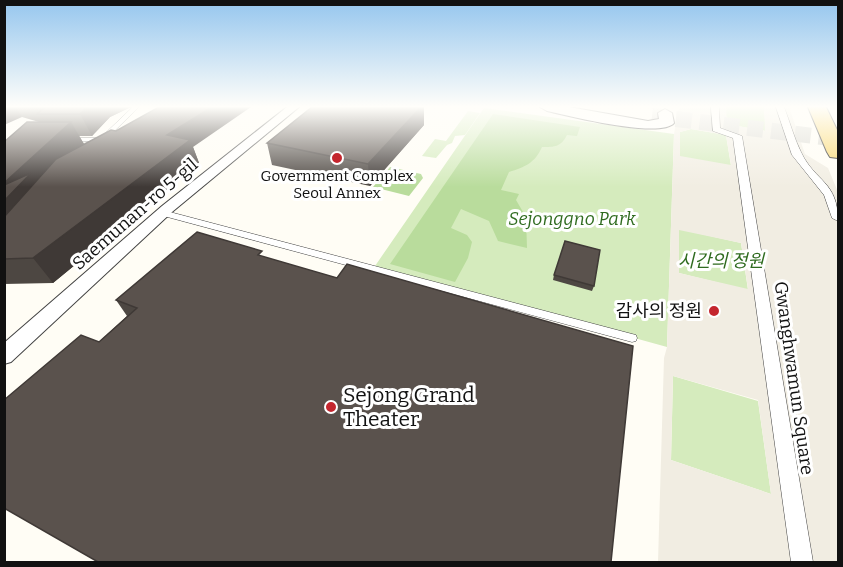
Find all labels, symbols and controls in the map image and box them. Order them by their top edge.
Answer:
marker: Government Complex Seoul Annex [330,151,344,165]
street label: Saemunan-ro 5-gil [68,154,202,274]
place label: Government Complex Seoul Annex [260,167,414,202]
park label: Sejonggno Park [508,208,636,230]
park label: 시간의 정원 [678,250,766,272]
street label: Gwanghwamun Square [770,280,818,476]
place label: 감사의 정원 [616,300,702,322]
marker: 감사의 정원 [707,304,721,318]
place label: Sejong Grand Theater [343,382,475,432]
marker: Sejong Grand Theater [324,400,338,414]

